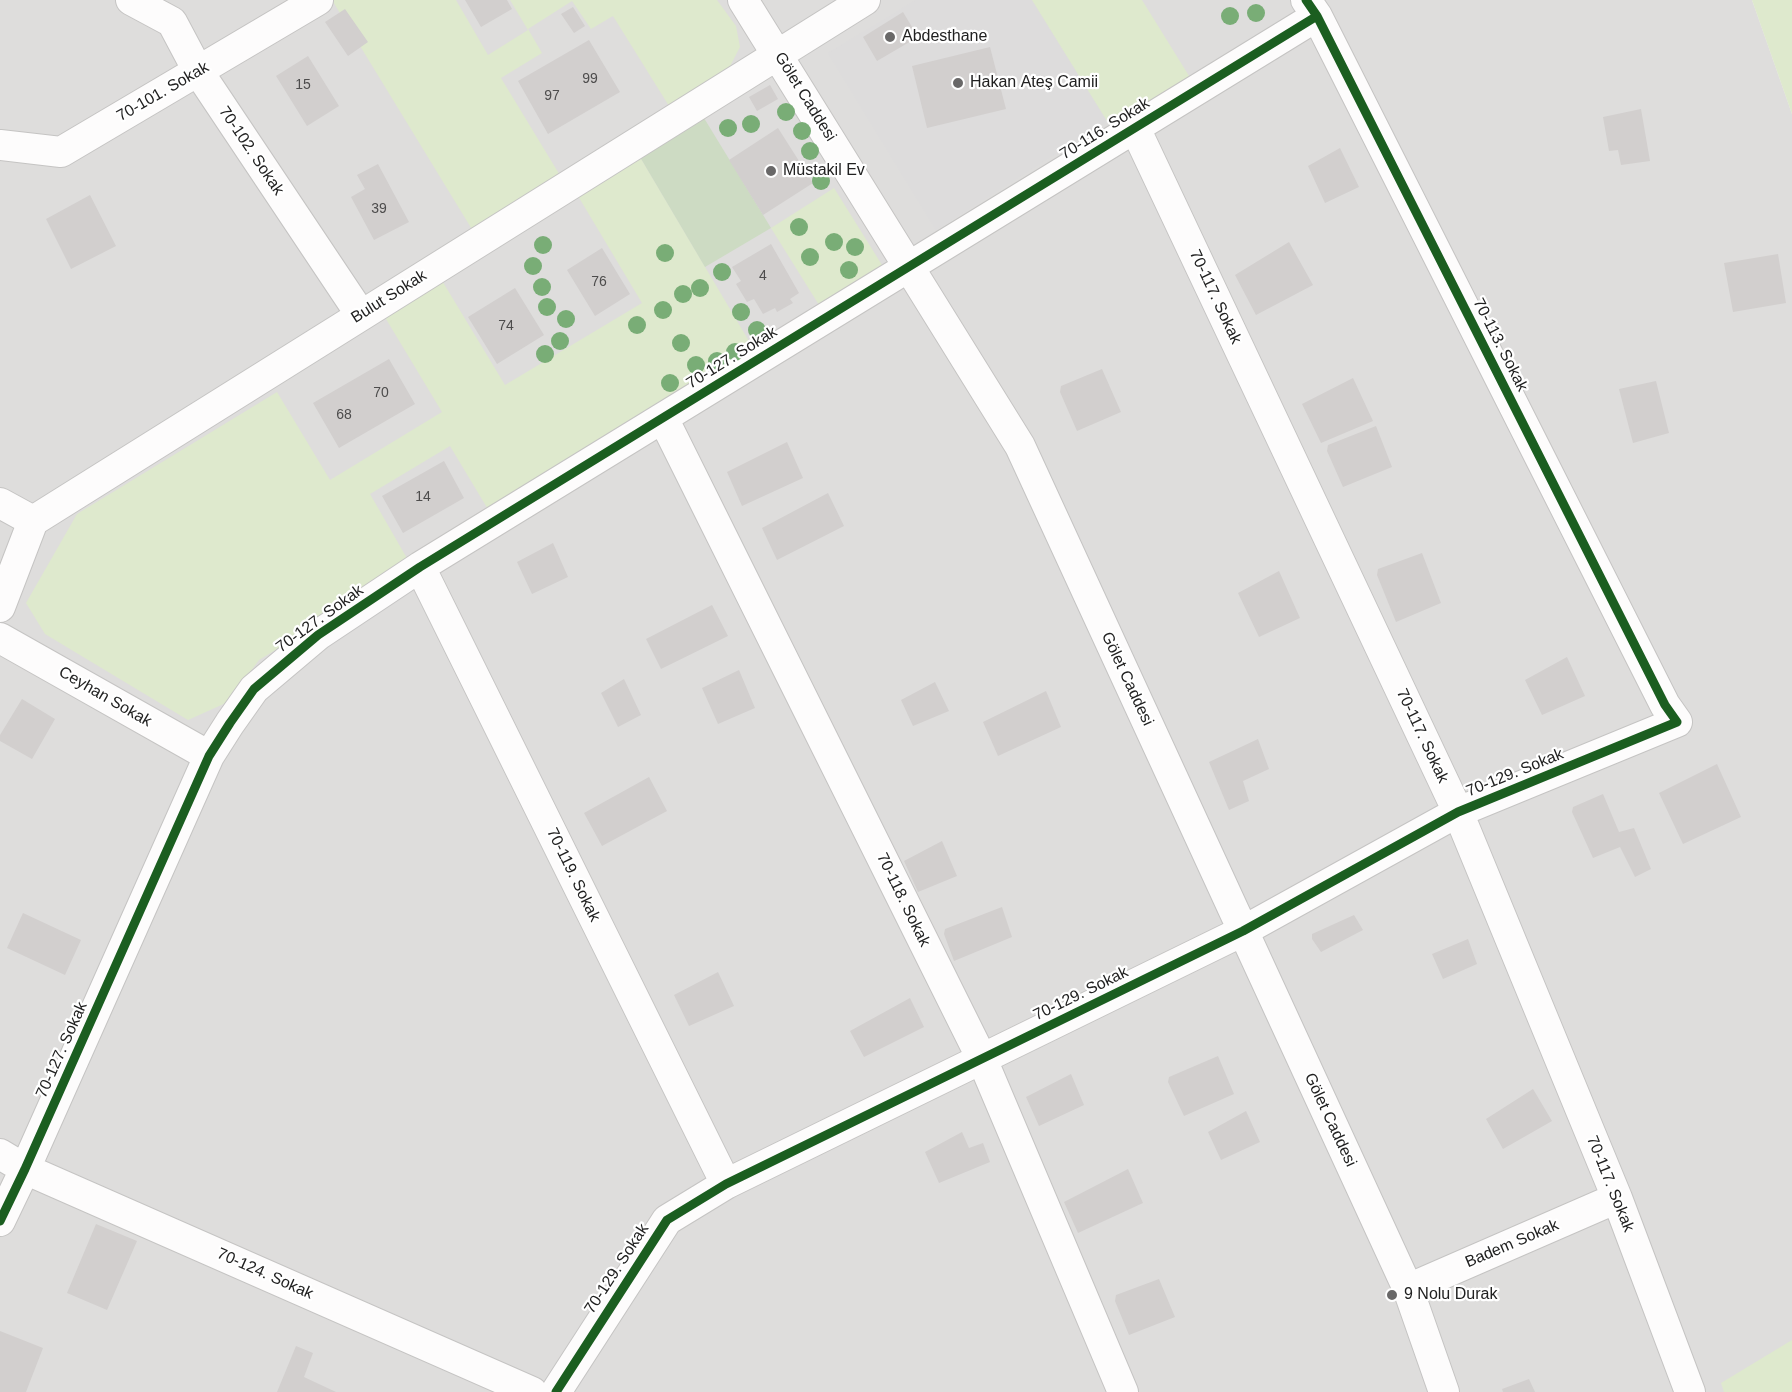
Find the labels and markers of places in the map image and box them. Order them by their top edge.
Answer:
place label: Abdesthane [902,27,987,47]
marker: Abdesthane [883,30,897,44]
place label: Hakan Ateş Camii [970,73,1098,93]
marker: Hakan Ateş Camii [951,76,965,90]
place label: Müstakil Ev [783,161,865,181]
marker: Müstakil Ev [764,164,778,178]
place label: 9 Nolu Durak [1404,1285,1497,1305]
marker: 9 Nolu Durak [1385,1288,1399,1302]

